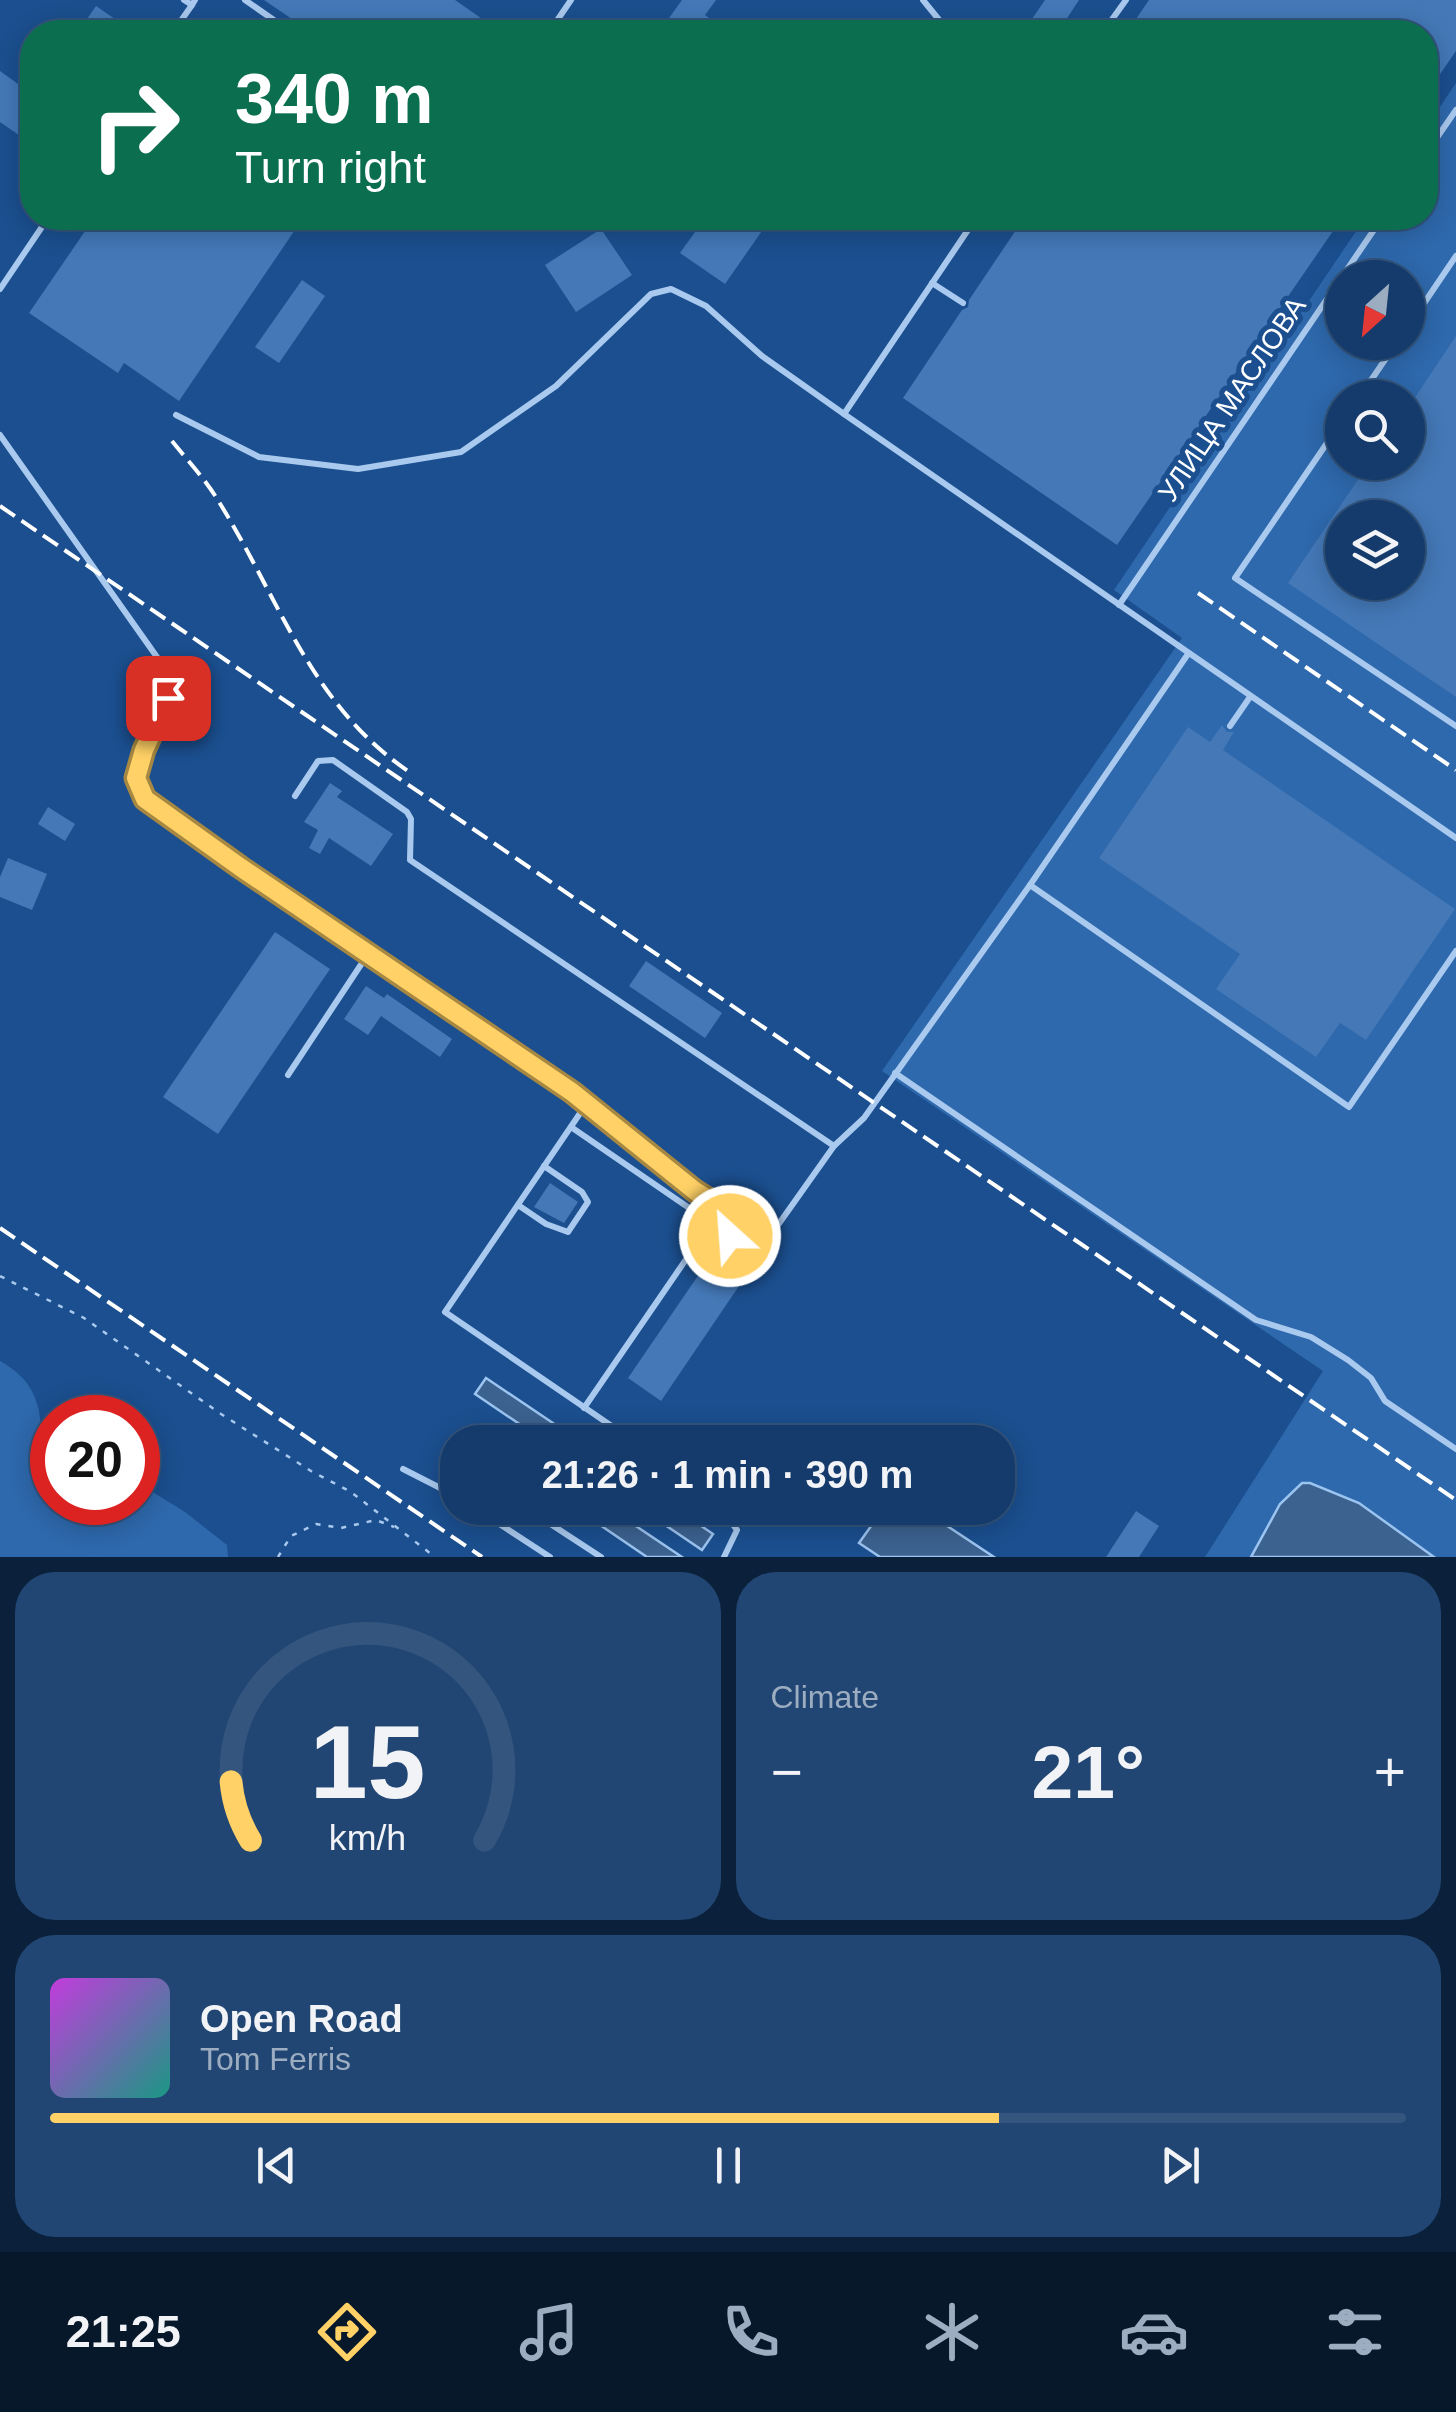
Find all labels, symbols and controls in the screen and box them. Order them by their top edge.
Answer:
icon: right [70,60,200,190]
text: 340 m [235,60,433,138]
text: Turn right [235,142,426,193]
north arrow [1325,260,1425,360]
map controls [1325,260,1425,600]
street label: УЛИЦА МАСЛОВА [1152,291,1312,507]
button: search [1325,380,1425,480]
button: layers [1325,500,1425,600]
pin [126,656,211,741]
icon: arrive [141,671,196,726]
position arrow [678,1184,782,1288]
speed limit sign: 20 [30,1395,160,1525]
text: 21:26 · 1 min · 390 m [542,1454,913,1496]
text: Climate [771,1679,879,1715]
text: 15 [310,1704,426,1820]
text: 21° [1032,1730,1145,1814]
text: − [771,1741,803,1803]
text: + [1374,1741,1406,1803]
text: km/h [329,1818,406,1858]
text: Open Road [200,1998,403,2040]
text: Tom Ferris [200,2041,351,2077]
icon: previous [249,2138,304,2193]
icon: pause [701,2138,756,2193]
icon: next [1153,2138,1208,2193]
icon: directions [312,2297,382,2367]
icon: music [514,2297,584,2367]
icon: phone [716,2297,786,2367]
icon: climate [917,2297,987,2367]
icon: car [1119,2297,1189,2367]
icon: filters [1320,2297,1390,2367]
text: 21:25 [66,2306,181,2357]

